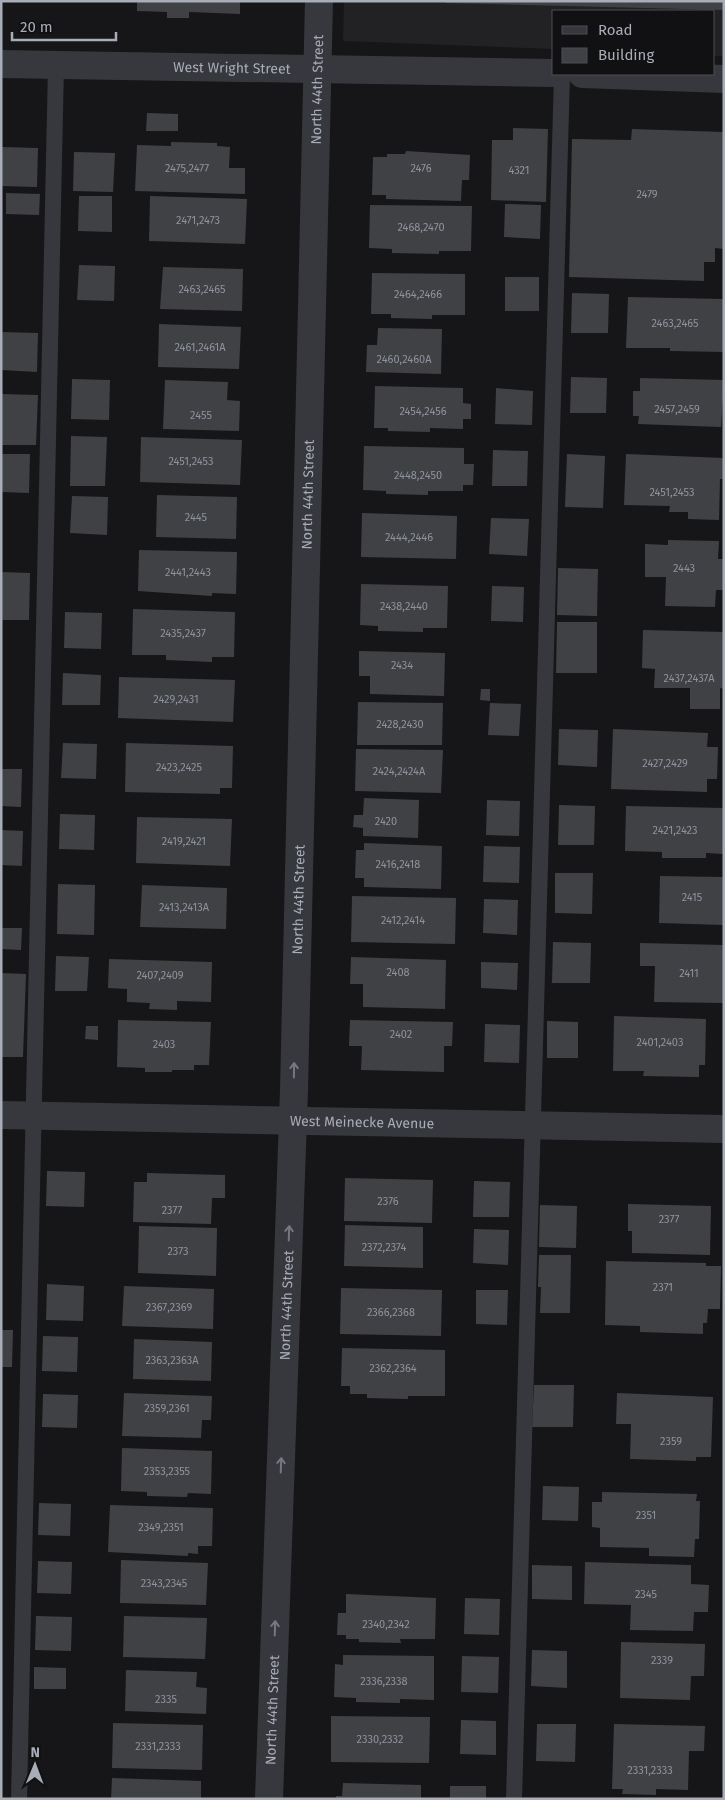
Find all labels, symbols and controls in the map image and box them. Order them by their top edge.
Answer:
scale bar [12,10,116,42]
legend [552,10,715,75]
text: 20 m [20,18,53,36]
text: Road [598,21,633,39]
street label: North 44th Street [308,34,327,145]
text: Building [598,46,654,64]
street label: West Wright Street [173,59,292,78]
house number: 2475,2477 [165,162,209,175]
house number: 2476 [410,162,432,175]
house number: 4321 [509,164,529,177]
house number: 2479 [636,188,658,201]
house number: 2471,2473 [176,214,220,227]
house number: 2468,2470 [397,221,445,234]
house number: 2463,2465 [178,283,226,296]
house number: 2464,2466 [394,288,442,301]
house number: 2463,2465 [651,317,699,330]
house number: 2461,2461A [174,341,226,354]
house number: 2460,2460A [377,353,432,366]
house number: 2457,2459 [654,403,700,416]
house number: 2454,2456 [399,405,447,418]
house number: 2455 [190,409,212,422]
street label: North 44th Street [298,438,318,550]
house number: 2451,2453 [168,455,214,468]
house number: 2448,2450 [394,469,442,482]
house number: 2451,2453 [649,486,695,499]
house number: 2445 [185,511,208,524]
house number: 2444,2446 [385,531,433,544]
house number: 2443 [673,562,695,575]
house number: 2441,2443 [165,566,211,579]
house number: 2438,2440 [380,600,428,613]
house number: 2435,2437 [160,627,206,640]
house number: 2434 [391,659,413,672]
house number: 2437,2437A [664,672,715,685]
house number: 2429,2431 [153,693,199,706]
house number: 2428,2430 [376,718,424,731]
house number: 2427,2429 [642,757,688,770]
house number: 2423,2425 [156,761,203,774]
house number: 2424,2424A [373,765,426,778]
house number: 2420 [375,815,397,828]
house number: 2421,2423 [652,824,698,837]
house number: 2419,2421 [162,835,206,848]
street label: North 44th Street [289,843,309,955]
house number: 2416,2418 [376,858,420,871]
house number: 2415 [682,891,703,904]
house number: 2413,2413A [159,901,210,914]
house number: 2412,2414 [381,914,425,927]
house number: 2408 [386,966,410,979]
house number: 2411 [679,967,699,980]
house number: 2407,2409 [136,969,184,982]
house number: 2402 [390,1028,412,1041]
house number: 2401,2403 [637,1036,683,1049]
house number: 2403 [153,1038,175,1051]
one-way arrow [289,1063,299,1079]
street label: West Meinecke Avenue [290,1113,434,1132]
house number: 2376 [377,1195,399,1208]
house number: 2377 [162,1204,182,1217]
house number: 2377 [659,1213,679,1226]
one-way arrow [284,1225,294,1242]
house number: 2372,2374 [362,1241,407,1254]
house number: 2373 [167,1245,189,1258]
street label: North 44th Street [276,1249,297,1361]
house number: 2371 [653,1281,673,1294]
house number: 2367,2369 [146,1301,192,1314]
house number: 2366,2368 [367,1306,415,1319]
house number: 2363,2363A [145,1354,199,1367]
house number: 2362,2364 [369,1362,417,1375]
house number: 2359,2361 [144,1402,190,1415]
house number: 2359 [660,1435,682,1448]
one-way arrow [276,1457,286,1474]
house number: 2353,2355 [144,1465,191,1478]
house number: 2351 [636,1509,656,1522]
house number: 2349,2351 [138,1521,184,1534]
house number: 2343,2345 [141,1577,188,1590]
house number: 2345 [635,1588,658,1601]
house number: 2340,2342 [362,1618,410,1631]
one-way arrow [271,1620,280,1636]
street label: North 44th Street [262,1654,283,1765]
house number: 2339 [651,1654,673,1667]
house number: 2336,2338 [360,1675,408,1688]
house number: 2335 [155,1693,177,1706]
house number: 2330,2332 [357,1733,403,1746]
north arrow [10,1740,60,1790]
house number: 2331,2333 [135,1740,181,1753]
text: N [30,1744,40,1761]
house number: 2331,2333 [627,1764,673,1777]

